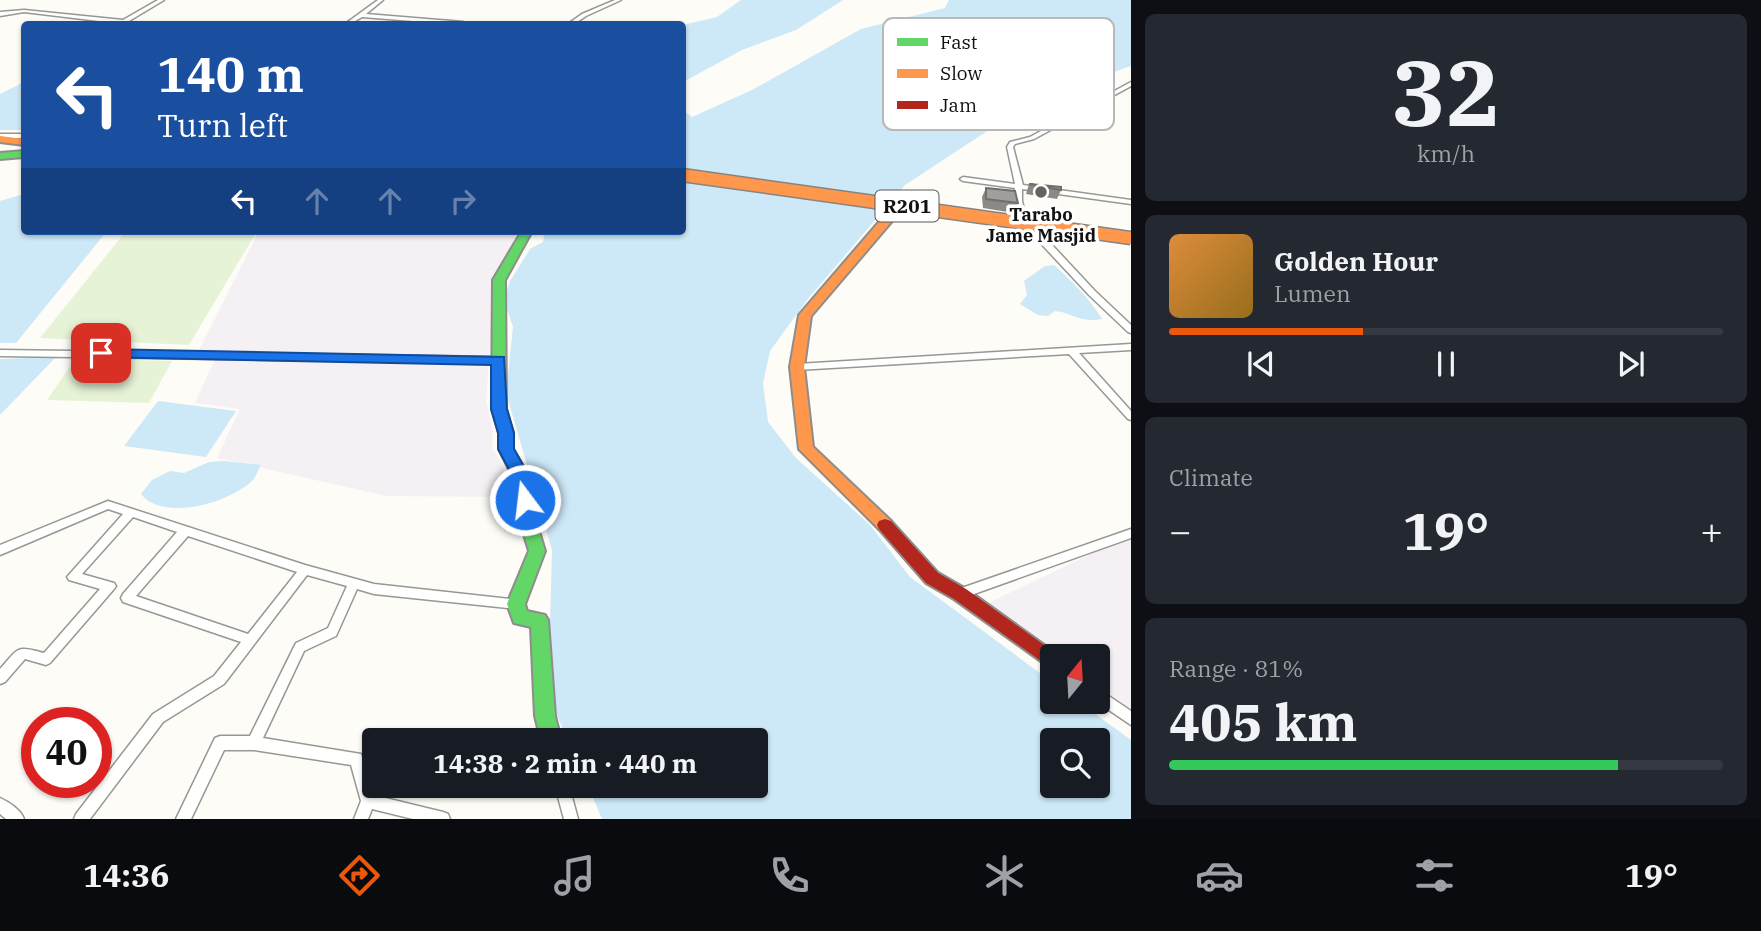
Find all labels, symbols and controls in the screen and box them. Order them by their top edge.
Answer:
legend [883,18,1114,130]
text: Fast [940,30,978,54]
text: 32 [1391,33,1501,151]
text: 140 m [157,42,304,105]
icon: left [42,49,133,140]
text: Slow [940,61,982,85]
text: Jam [940,93,977,117]
text: Turn left [157,104,288,146]
text: km/h [1417,138,1475,168]
icon: left [225,182,263,220]
icon: ahead [298,182,336,220]
icon: ahead [371,182,409,220]
icon: right [444,182,482,220]
marker: Tarabo Jame Masjid [1033,184,1049,200]
road number: R201 [876,190,939,222]
place label: Tarabo Jame Masjid [986,203,1096,247]
text: Golden Hour [1274,244,1438,278]
text: Lumen [1274,278,1351,308]
pin [71,323,131,383]
icon: arrive [82,334,120,372]
icon: previous [1242,345,1280,383]
icon: pause [1427,345,1465,383]
icon: next [1612,345,1650,383]
text: Climate [1169,462,1253,492]
position arrow [488,463,562,537]
text: 19° [1403,497,1489,564]
text: − [1169,506,1192,555]
text: + [1700,506,1723,555]
north arrow [1040,644,1110,714]
map controls [1040,644,1110,798]
text: Range · 81% [1169,653,1303,683]
text: 405 km [1169,688,1358,755]
speed limit sign: 40 [21,707,112,798]
button: search [1040,728,1110,798]
text: 14:38 · 2 min · 440 m [433,746,697,780]
icon: directions [335,851,384,900]
icon: music [550,851,599,900]
icon: phone [765,851,814,900]
icon: climate [980,851,1029,900]
icon: car [1195,851,1244,900]
icon: filters [1410,851,1459,900]
text: 14:36 [83,854,169,896]
text: 19° [1625,854,1678,896]

